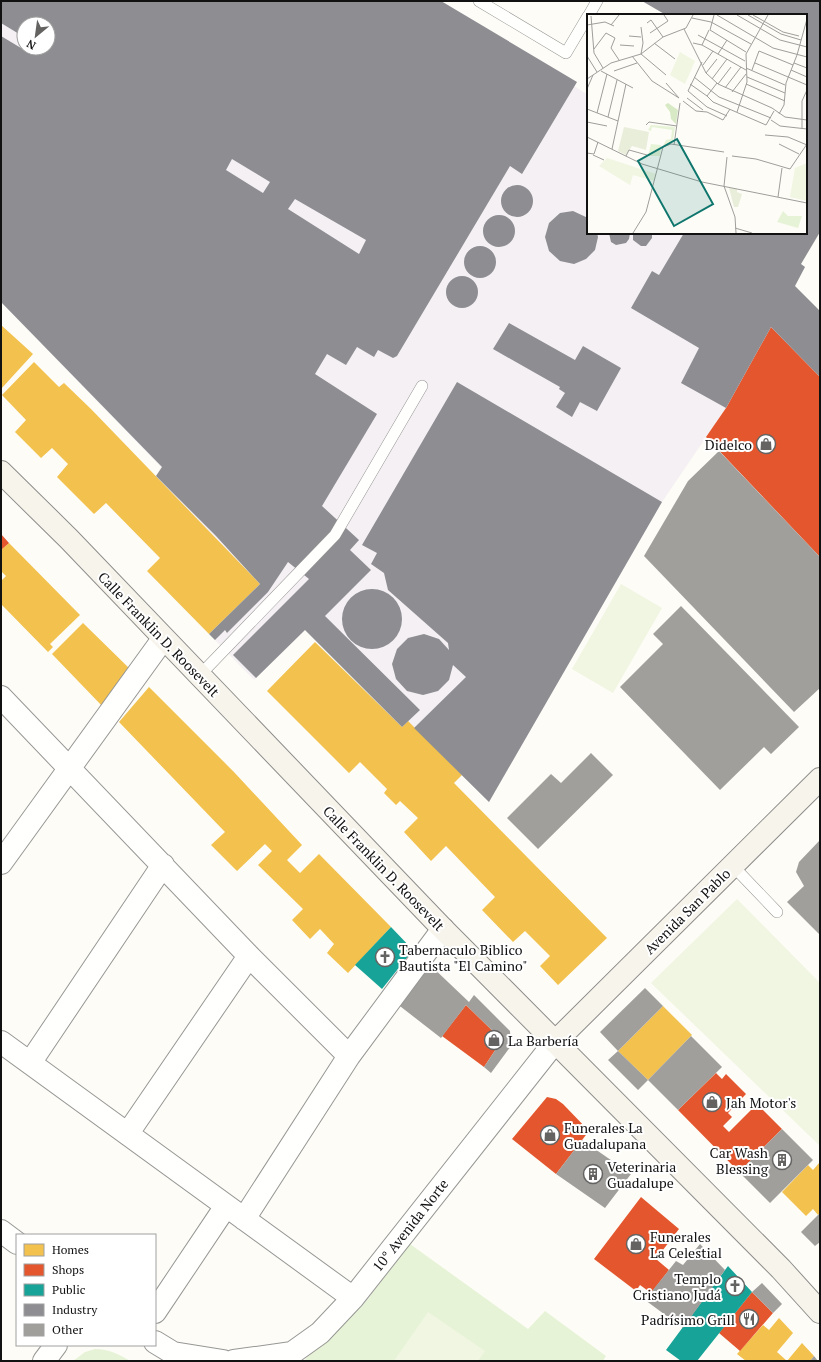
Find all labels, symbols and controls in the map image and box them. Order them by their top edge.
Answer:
inset map [587,14,807,234]
north arrow [16,16,56,56]
text: N [24,36,38,53]
shop icon: Didelco [755,433,777,455]
place label: Didelco [705,435,752,454]
street label: Calle Franklin D. Roosevelt [94,567,225,701]
street label: Calle Franklin D. Roosevelt [319,801,450,935]
street label: Avenida San Pablo [640,864,734,958]
place label: Tabernaculo Biblico Bautista "El Camino" [399,940,528,975]
church icon: Tabernaculo Biblico Bautista "El Camino" [374,946,396,968]
shop icon: La Barbería [483,1029,505,1051]
place label: La Barbería [508,1031,579,1050]
shop icon: Jah Motor's [701,1091,723,1113]
place label: Jah Motor's [726,1093,796,1112]
place label: Funerales La Guadalupana [564,1118,646,1153]
shop icon: Funerales La Guadalupana [539,1124,561,1146]
place label: Car Wash Blessing [710,1143,769,1178]
building icon: Car Wash Blessing [771,1149,793,1171]
place label: Veterinaria Guadalupe [607,1157,676,1192]
building icon: Veterinaria Guadalupe [582,1163,604,1185]
street label: 10° Avenida Norte [368,1175,452,1275]
place label: Funerales La Celestial [650,1227,722,1262]
shop icon: Funerales La Celestial [625,1233,647,1255]
legend [16,1234,156,1346]
text: Homes [52,1242,89,1257]
text: Shops [52,1262,84,1277]
place label: Templo Cristiano Judá [633,1269,721,1304]
church icon: Templo Cristiano Judá [724,1275,746,1297]
text: Public [52,1282,86,1297]
text: Industry [52,1302,98,1317]
restaurant icon: Padrísimo Grill [738,1308,760,1330]
place label: Padrísimo Grill [641,1310,735,1329]
text: Other [52,1322,83,1337]

